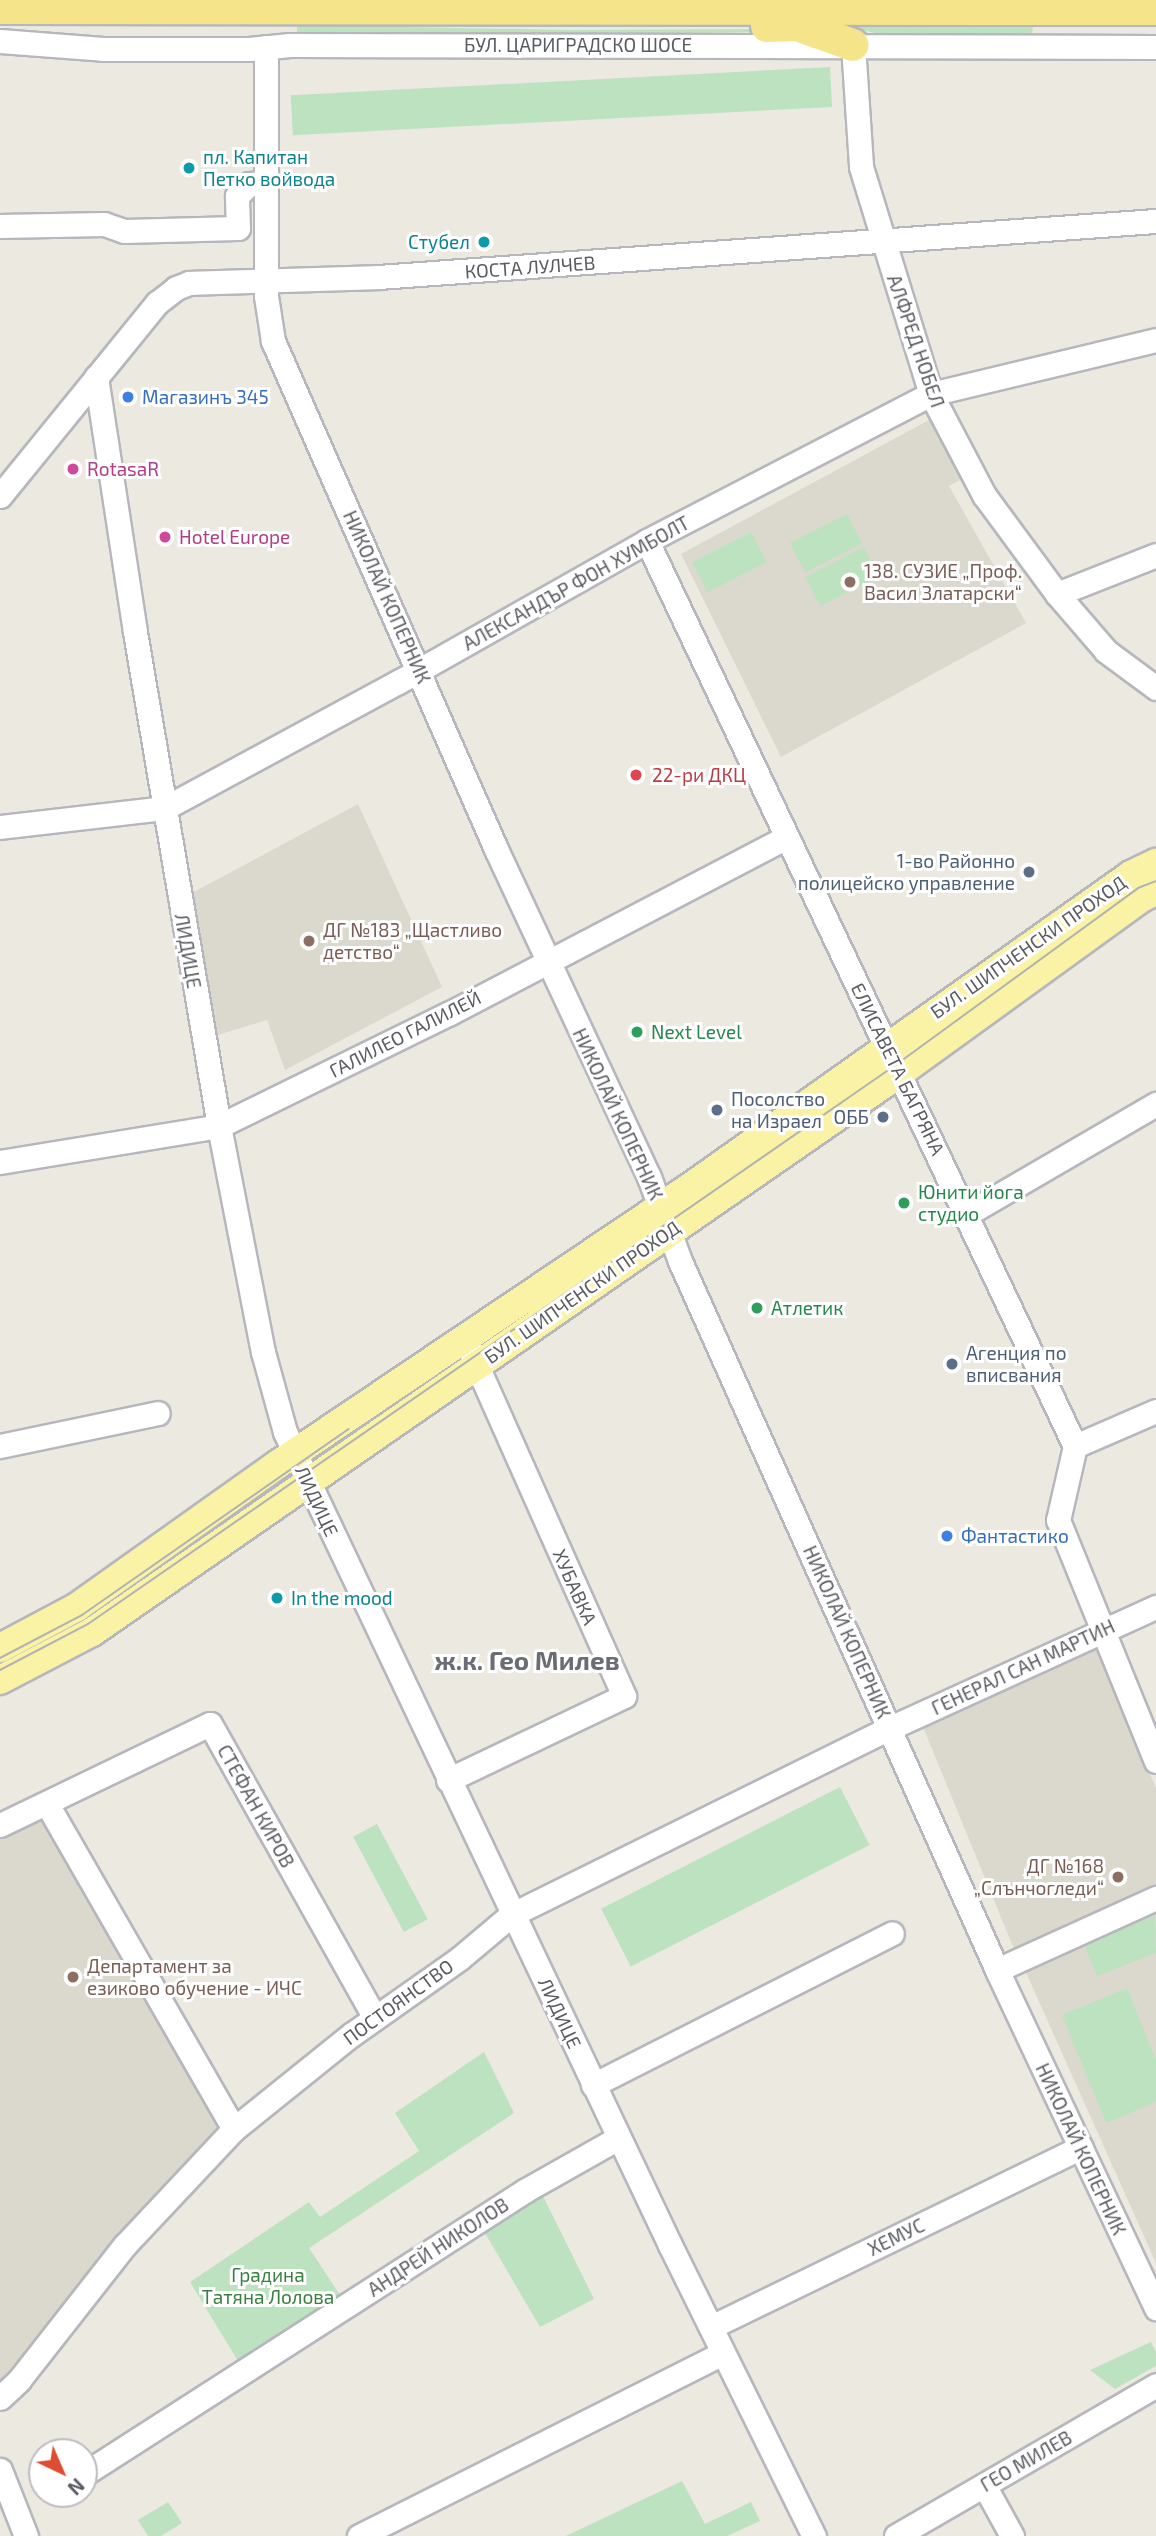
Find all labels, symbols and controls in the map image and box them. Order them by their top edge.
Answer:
street label: БУЛ. ЦАРИГРАДСКО ШОСЕ [464,34,692,56]
place label: пл. Капитан Петко войвода [203,146,335,190]
marker: пл. Капитан Петко войвода [181,160,197,176]
place label: Стубел [408,231,470,253]
marker: Стубел [476,234,492,250]
street label: КОСТА ЛУЛЧЕВ [464,251,596,283]
street label: АЛФРЕД НОБЕЛ [883,272,949,410]
place label: Магазинъ 345 [142,386,269,408]
marker: Магазинъ 345 [120,389,136,405]
place label: RotasaR [87,458,159,480]
marker: RotasaR [65,461,81,477]
street label: НИКОЛАЙ КОПЕРНИК [339,507,435,687]
street label: АЛЕКСАНДЪР ФОН ХУМБОЛТ [459,511,693,655]
place label: Hotel Europe [179,526,291,548]
marker: Hotel Europe [157,529,173,545]
place label: 138. СУЗИЕ „Проф. Васил Златарски“ [864,560,1022,604]
marker: 138. СУЗИЕ „Проф. Васил Златарски“ [842,574,858,590]
place label: 22-ри ДКЦ [652,764,746,786]
marker: 22-ри ДКЦ [626,765,646,785]
place label: 1-во Районно полицейско управление [798,850,1015,894]
marker: 1-во Районно полицейско управление [1021,864,1037,880]
street label: БУЛ. ШИПЧЕНСКИ ПРОХОД [926,871,1130,1023]
street label: ЛИДИЦЕ [170,912,206,990]
place label: ДГ №183 „Щастливо детство“ [323,919,502,963]
marker: ДГ №183 „Щастливо детство“ [301,933,317,949]
street label: ЕЛИСАВЕТА БАГРЯНА [846,979,950,1159]
street label: ГАЛИЛЕО ГАЛИЛЕЙ [325,986,485,1082]
place label: Next Level [651,1021,742,1043]
marker: Next Level [629,1024,645,1040]
street label: НИКОЛАЙ КОПЕРНИК [568,1025,668,1203]
place label: Посолство на Израел [731,1088,825,1132]
marker: Посолство на Израел [709,1102,725,1118]
place label: ОББ [834,1106,869,1128]
marker: ОББ [875,1109,891,1125]
place label: Юнити йога студио [918,1181,1024,1225]
marker: Юнити йога студио [896,1195,912,1211]
street label: БУЛ. ШИПЧЕНСКИ ПРОХОД [480,1216,684,1368]
place label: Атлетик [771,1297,843,1319]
marker: Атлетик [749,1300,765,1316]
place label: Агенция по вписвания [966,1342,1067,1386]
marker: Агенция по вписвания [944,1356,960,1372]
street label: ЛИДИЦЕ [291,1462,343,1540]
place label: Фантастико [961,1525,1069,1547]
marker: Фантастико [939,1528,955,1544]
street label: НИКОЛАЙ КОПЕРНИК [799,1542,895,1722]
street label: ХУБАВКА [548,1546,602,1628]
place label: In the mood [291,1587,393,1609]
marker: In the mood [269,1590,285,1606]
street label: ГЕНЕРАЛ САН МАРТИН [928,1614,1118,1720]
district label: ж.к. Гео Милев [434,1644,620,1676]
street label: СТЕФАН КИРОВ [213,1741,299,1871]
place label: ДГ №168 „Слънчогледи“ [974,1855,1104,1899]
marker: ДГ №168 „Слънчогледи“ [1110,1869,1126,1885]
street label: ПОСТОЯНСТВО [339,1954,457,2050]
place label: Департамент за езиково обучение - ИЧС [87,1955,302,1999]
marker: Департамент за езиково обучение - ИЧС [65,1969,81,1985]
street label: ЛИДИЦЕ [534,1974,586,2052]
street label: НИКОЛАЙ КОПЕРНИК [1031,2060,1131,2238]
street label: АНДРЕЙ НИКОЛОВ [363,2193,513,2301]
street label: ХЕМУС [864,2214,928,2260]
park label: Градина Татяна Лолова [202,2264,334,2308]
street label: ГЕО МИЛЕВ [976,2426,1076,2496]
north arrow [28,2438,98,2508]
text: N [64,2474,89,2500]

